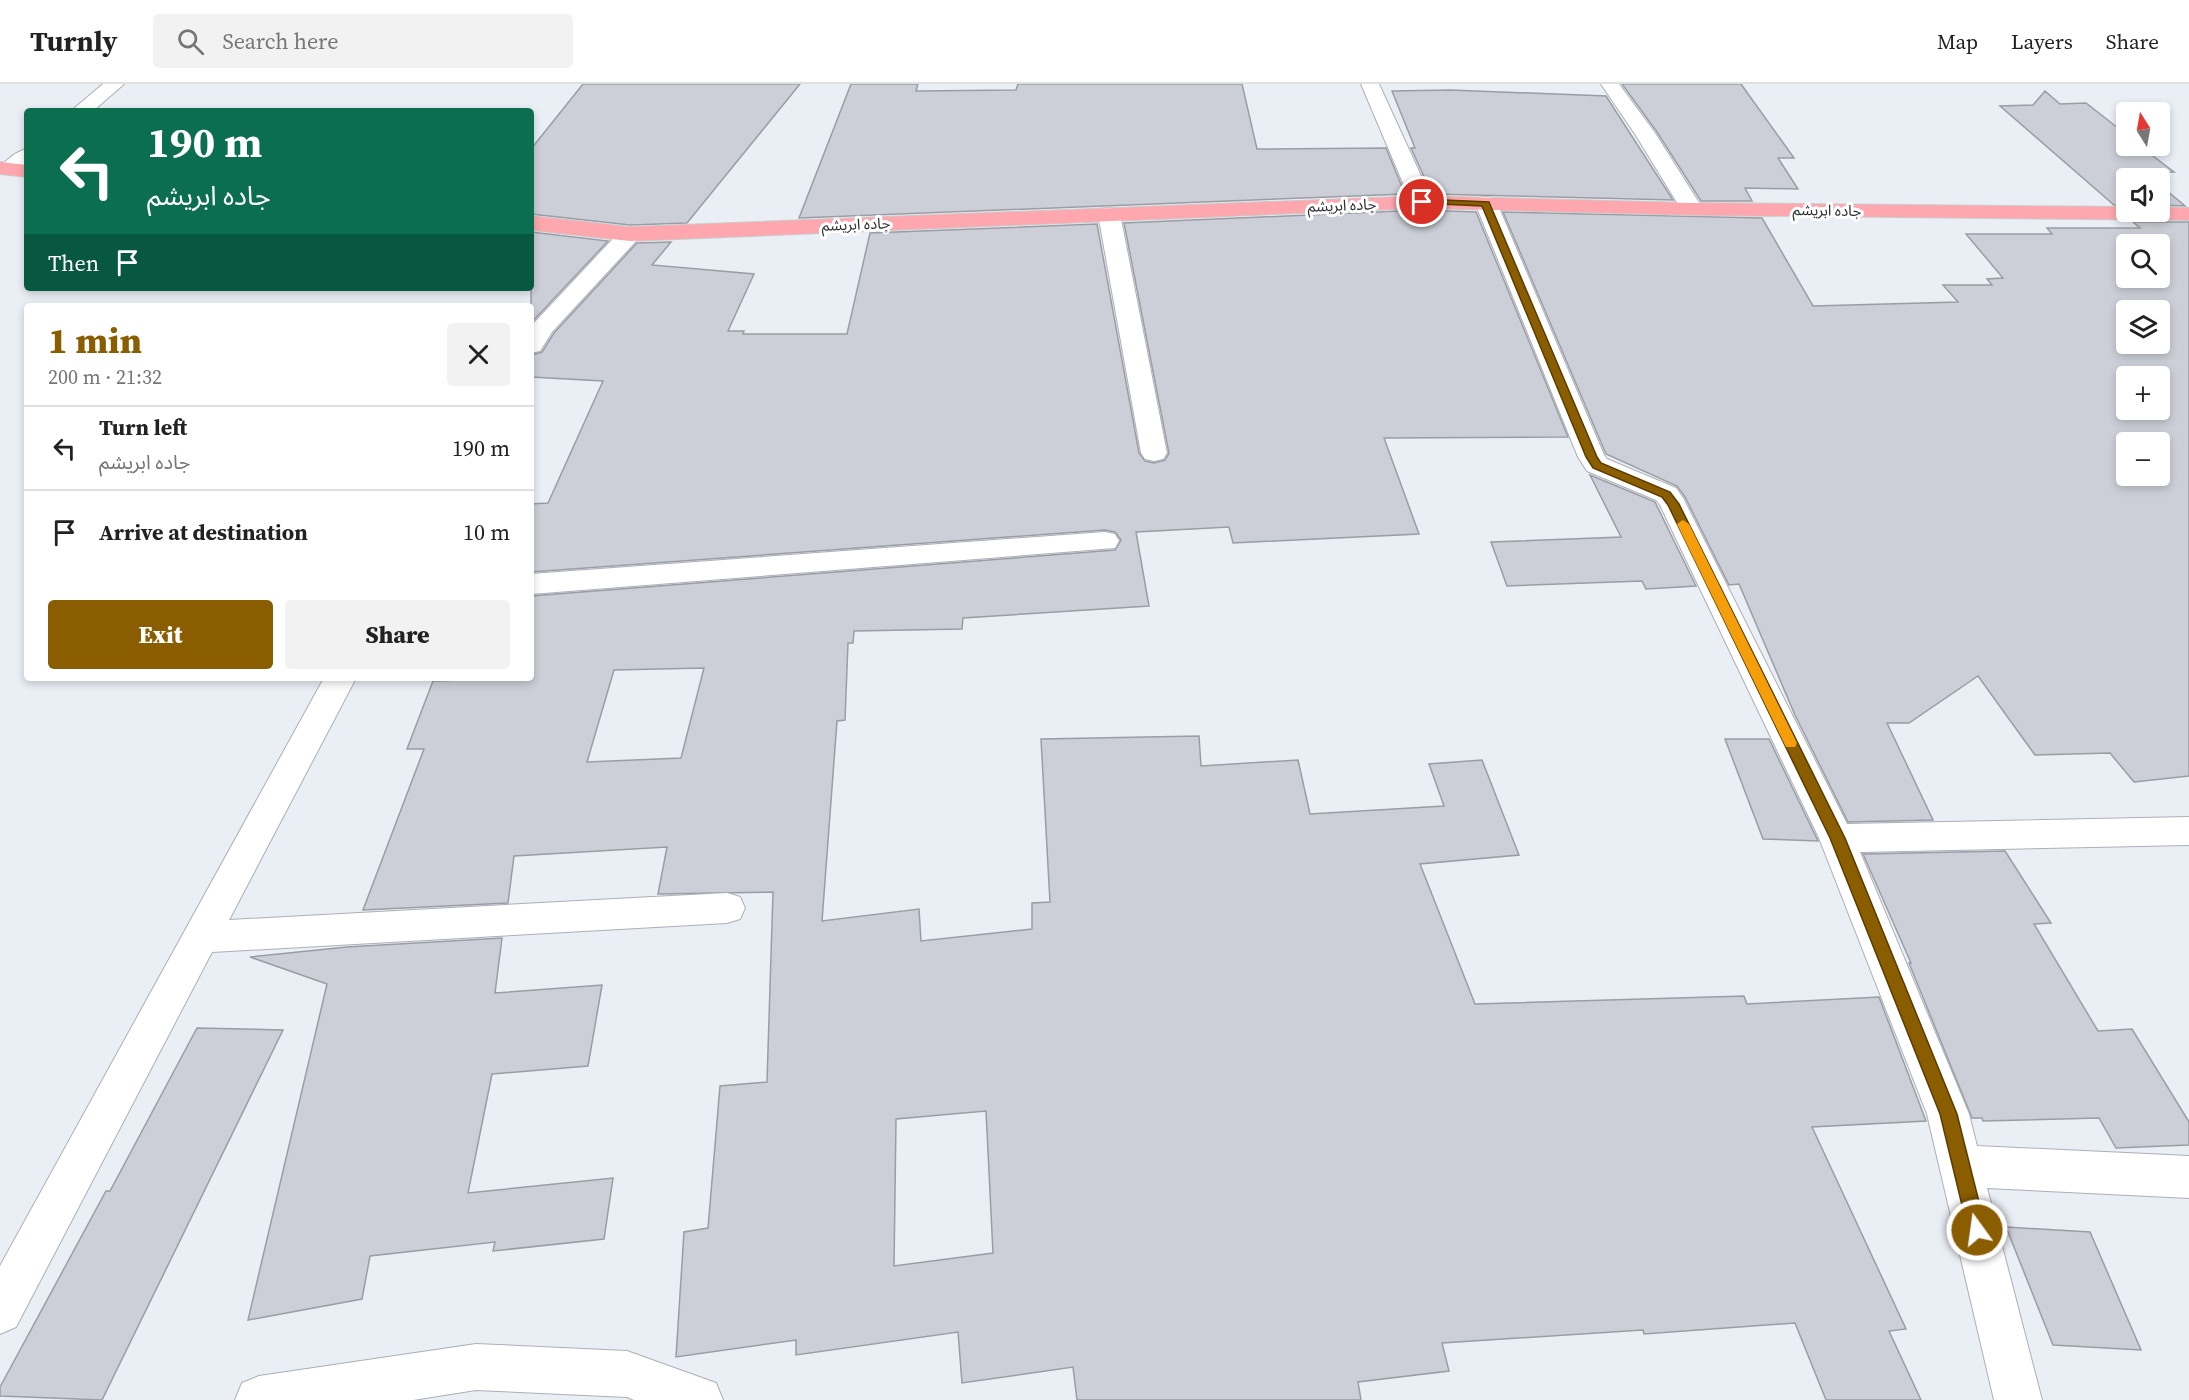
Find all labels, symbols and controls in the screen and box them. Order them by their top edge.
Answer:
search box [153,14,573,68]
text: Turnly [30,22,117,60]
icon: search [174,25,207,58]
text: Search here [222,26,338,56]
text: Map [1937,27,1978,56]
text: Layers [2011,27,2073,56]
text: Share [2106,27,2159,56]
north arrow [2116,102,2170,156]
map controls [2116,102,2170,486]
text: 190 m [147,113,262,171]
icon: left [48,132,126,210]
button: sound [2116,168,2170,222]
pin [1396,176,1447,227]
text: جاده ابریشم [147,177,271,214]
icon: arrive [1405,185,1438,218]
street label: جاده ابریشم [1307,193,1377,218]
street label: جاده ابریشم [1792,199,1862,222]
street label: جاده ابریشم [821,212,891,237]
button: search [2116,234,2170,288]
icon: arrive [111,246,144,279]
text: Then [48,248,99,278]
button: layers [2116,300,2170,354]
text: 1 min [48,316,142,365]
button: close [447,323,510,386]
text: 200 m · 21:32 [48,363,162,391]
button: + [2116,366,2170,420]
text: Turn left [99,412,187,442]
icon: left [48,432,81,465]
button: − [2116,432,2170,486]
text: 190 m [452,433,510,463]
text: جاده ابریشم [99,448,191,476]
icon: arrive [48,516,81,549]
text: Arrive at destination [99,517,308,547]
text: 10 m [463,517,510,547]
button: Exit [48,600,273,669]
button: Share [285,600,510,669]
position arrow [1945,1198,2009,1262]

